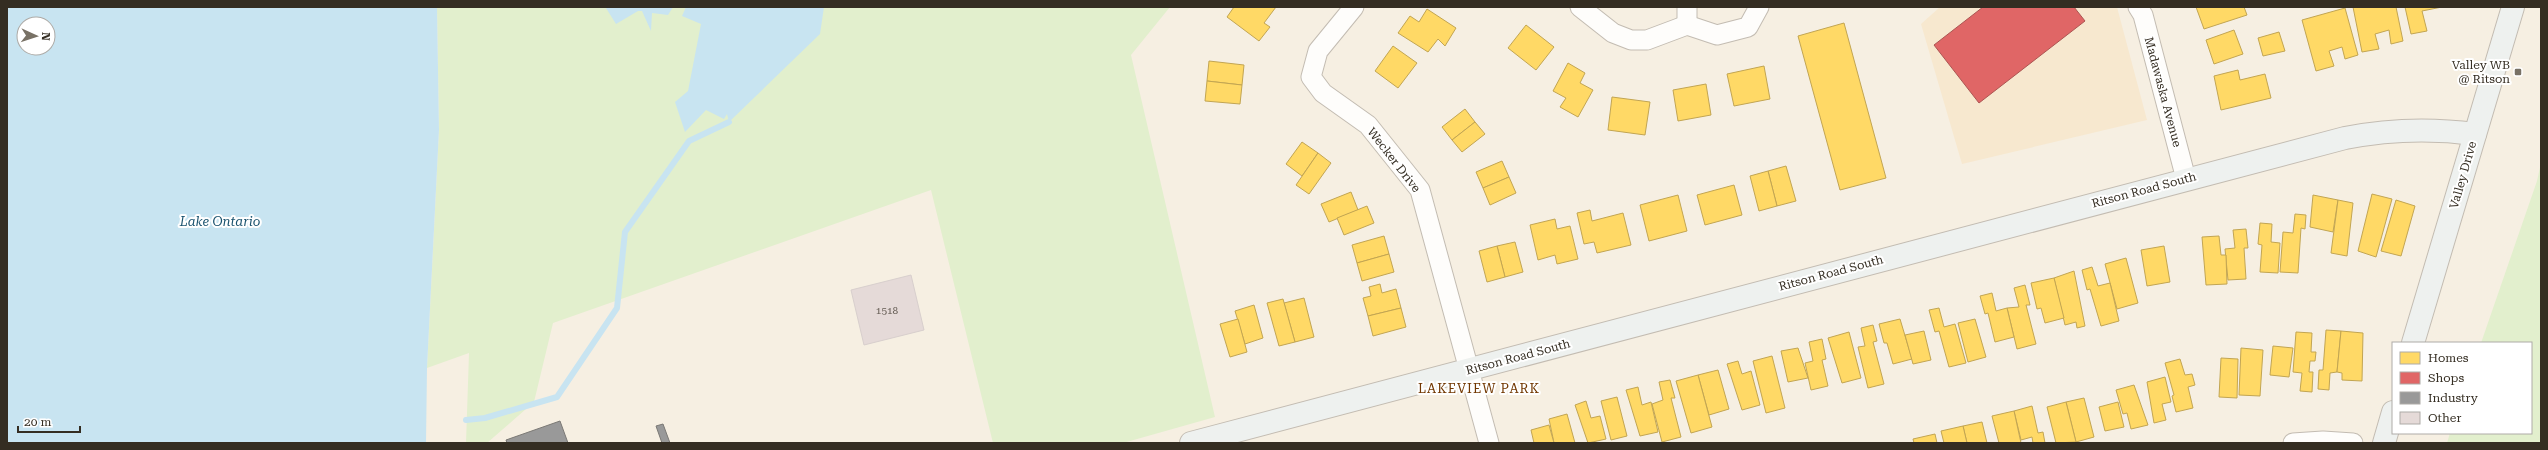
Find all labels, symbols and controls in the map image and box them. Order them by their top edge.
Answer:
north arrow [16,16,56,56]
text: N [39,32,52,42]
street label: Madawaska Avenue [2142,35,2185,149]
place label: Valley WB @ Ritson [2452,58,2510,86]
marker: Valley WB @ Ritson [2513,67,2523,77]
street label: Wecker Drive [1364,125,1424,195]
street label: Valley Drive [2447,139,2479,210]
street label: Ritson Road South [2090,169,2198,211]
water label: Lake Ontario [179,214,260,229]
street label: Ritson Road South [1777,252,1885,294]
house number: 1518 [876,305,899,316]
street label: Ritson Road South [1464,336,1572,378]
legend [2392,342,2532,434]
text: Homes [2428,351,2469,365]
text: Shops [2428,371,2464,385]
district label: LAKEVIEW PARK [1418,381,1540,396]
text: Industry [2428,391,2479,405]
scale bar [18,408,80,434]
text: Other [2428,411,2461,425]
text: 20 m [24,415,51,429]

